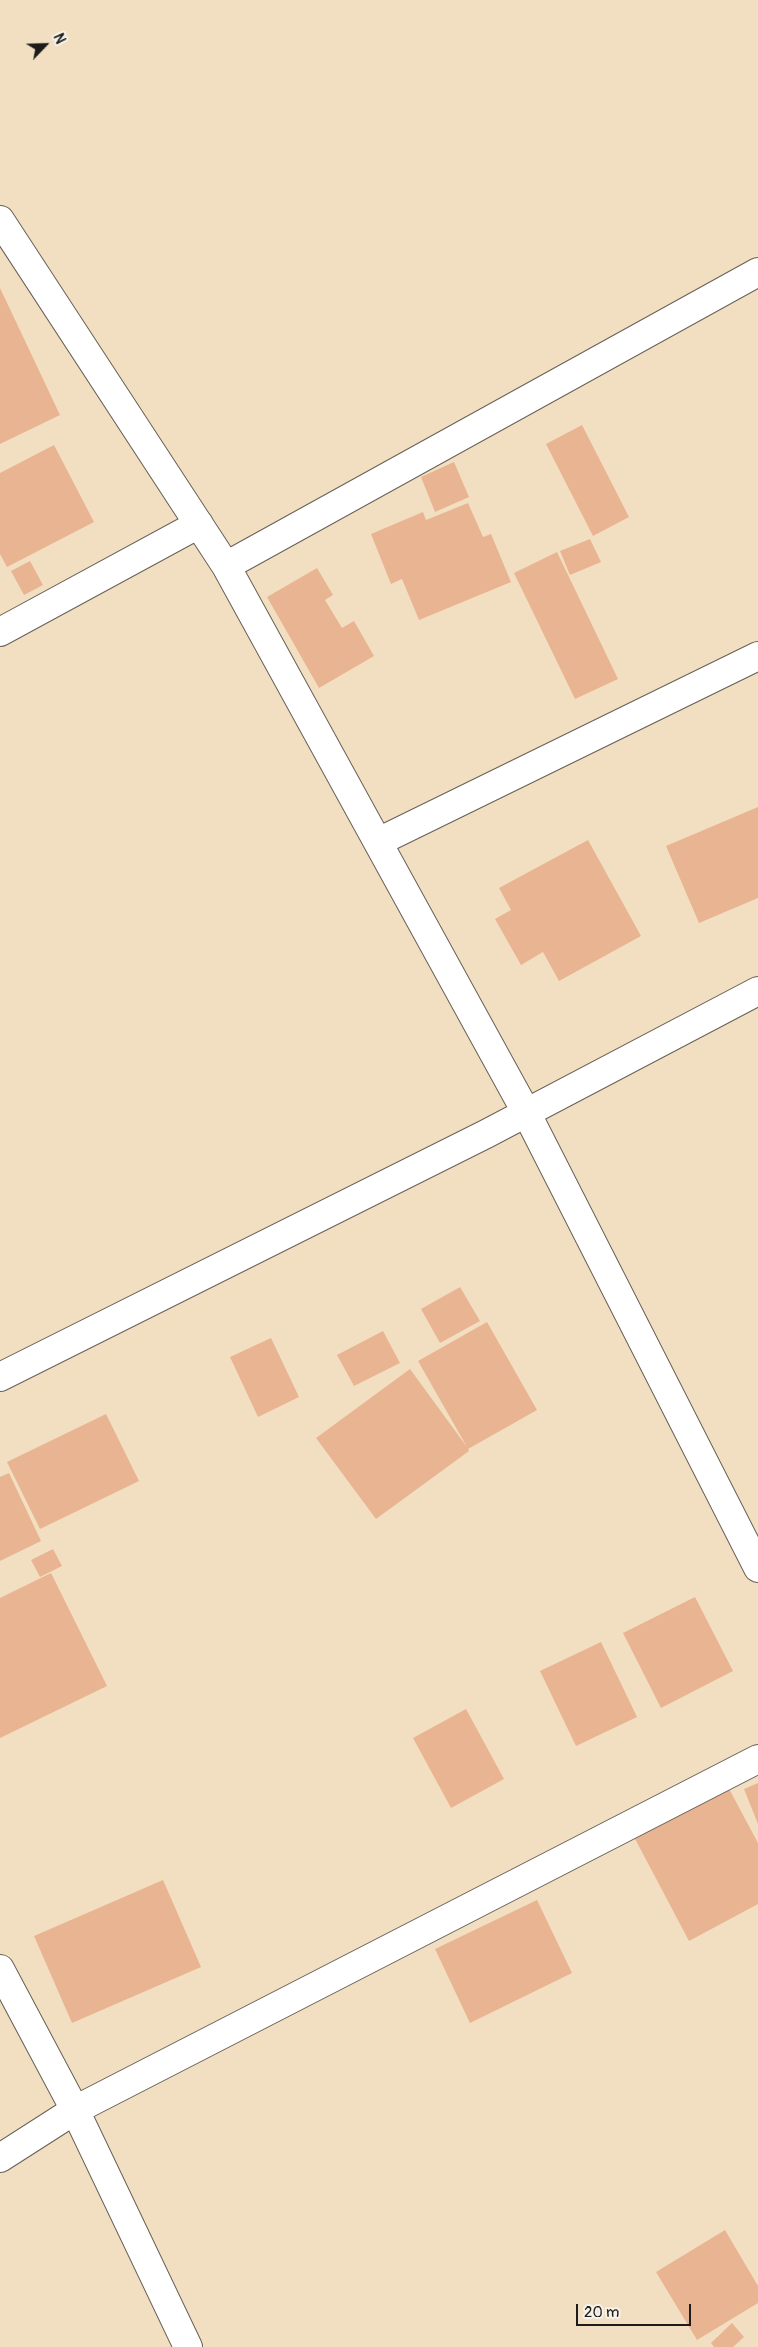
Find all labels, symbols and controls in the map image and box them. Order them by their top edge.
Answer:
north arrow [20,20,70,70]
text: N [49,31,69,46]
scale bar [578,2294,693,2326]
text: 20 m [584,2303,619,2322]

